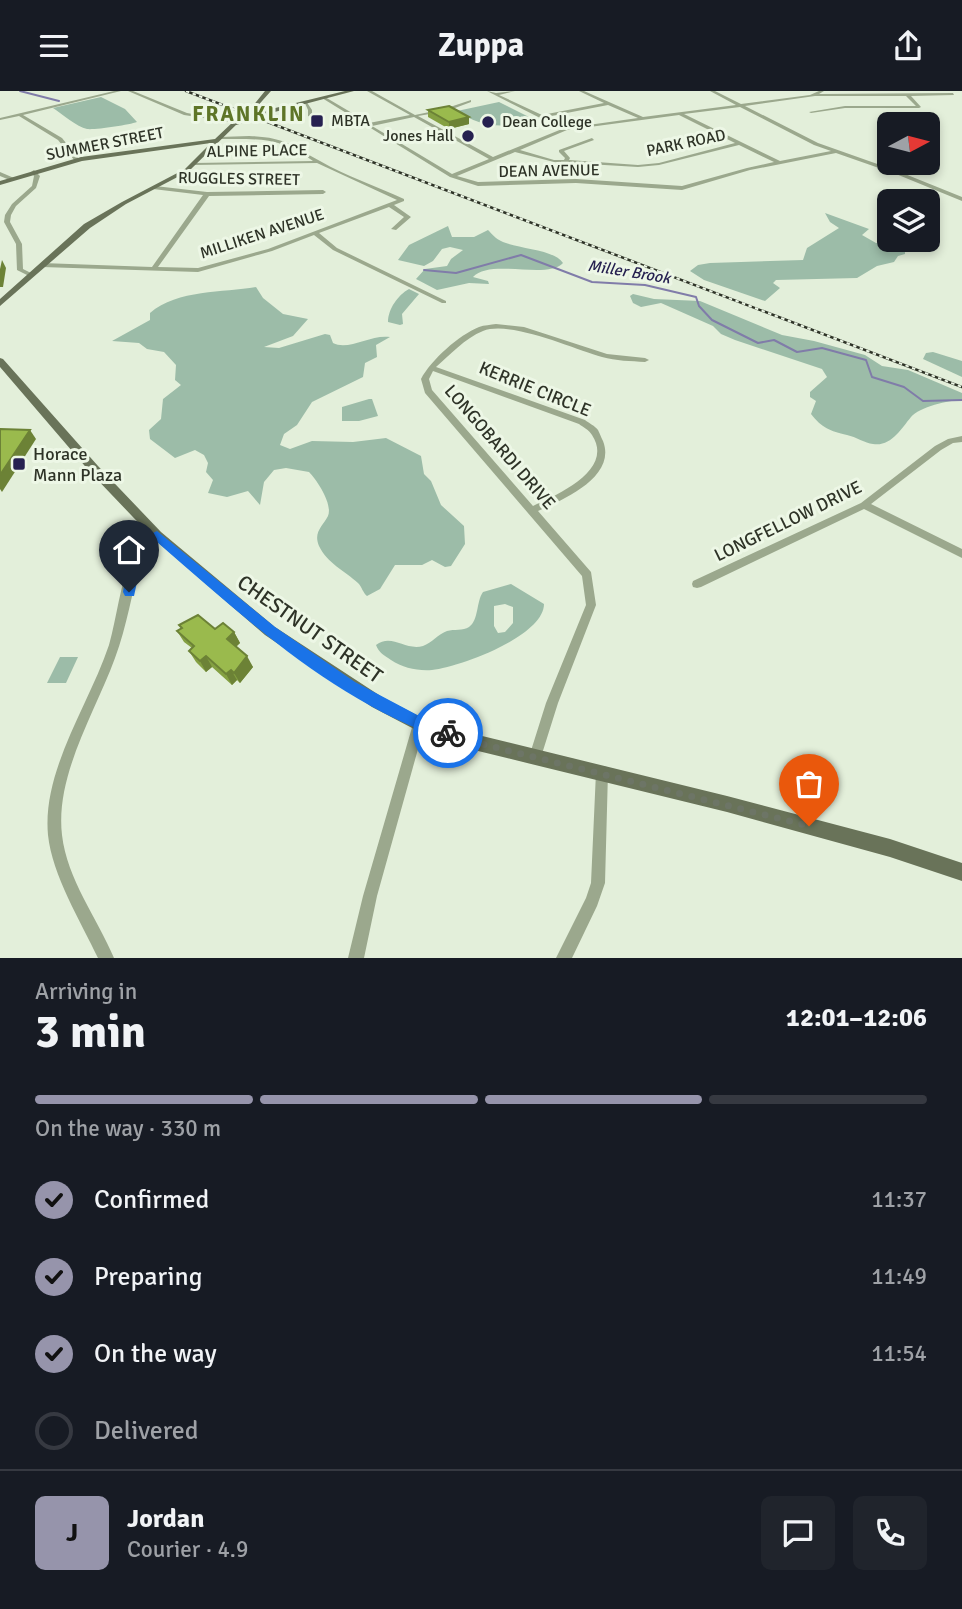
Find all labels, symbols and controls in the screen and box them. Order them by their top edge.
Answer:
text: Zuppa [438,26,524,65]
icon: menu [35,27,73,65]
icon: share [889,27,927,65]
district label: FRANKLIN [192,101,306,127]
place label: MBTA [331,111,370,131]
place label: Dean College [502,112,592,132]
north arrow [877,112,940,175]
map controls [877,112,940,252]
marker: MBTA [309,113,325,129]
marker: Dean College [480,114,496,130]
street label: SUMMER STREET [44,123,166,165]
street label: PARK ROAD [645,125,727,161]
place label: Jones Hall [383,126,454,146]
marker: Jones Hall [460,128,476,144]
street label: ALPINE PLACE [206,140,308,162]
street label: DEAN AVENUE [498,160,600,182]
street label: RUGGLES STREET [178,168,300,190]
button: layers [877,189,940,252]
street label: MILLIKEN AVENUE [197,204,327,264]
water label: Miller Brook [586,256,674,289]
street label: KERRIE CIRCLE [476,357,594,421]
street label: LONGOBARDI DRIVE [440,380,560,514]
place label: Horace Mann Plaza [33,443,122,486]
marker: Horace Mann Plaza [11,456,27,472]
street label: LONGFELLOW DRIVE [711,476,865,566]
pin [99,520,159,592]
icon: home [110,531,148,569]
street label: CHESTNUT STREET [232,569,388,689]
courier [413,698,483,768]
icon: bike [429,714,467,752]
pin [779,754,839,826]
icon: bag [790,765,828,803]
text: Arriving in [35,977,137,1006]
text: 12:01–12:06 [786,1002,927,1034]
text: 3 min [35,1004,146,1060]
text: On the way · 330 m [35,1114,221,1143]
icon: check [35,1181,73,1219]
text: Confirmed [94,1184,209,1216]
text: 11:37 [871,1185,927,1214]
icon: check [35,1258,73,1296]
text: Preparing [94,1261,202,1293]
text: 11:49 [871,1262,927,1291]
icon: check [35,1335,73,1373]
text: On the way [94,1338,217,1370]
text: 11:54 [871,1339,927,1368]
text: Delivered [94,1415,199,1447]
button: chat [761,1496,835,1570]
button: phone [853,1496,927,1570]
text: Jordan [127,1503,204,1535]
text: J [66,1517,78,1549]
text: Courier · 4.9 [127,1535,248,1564]

